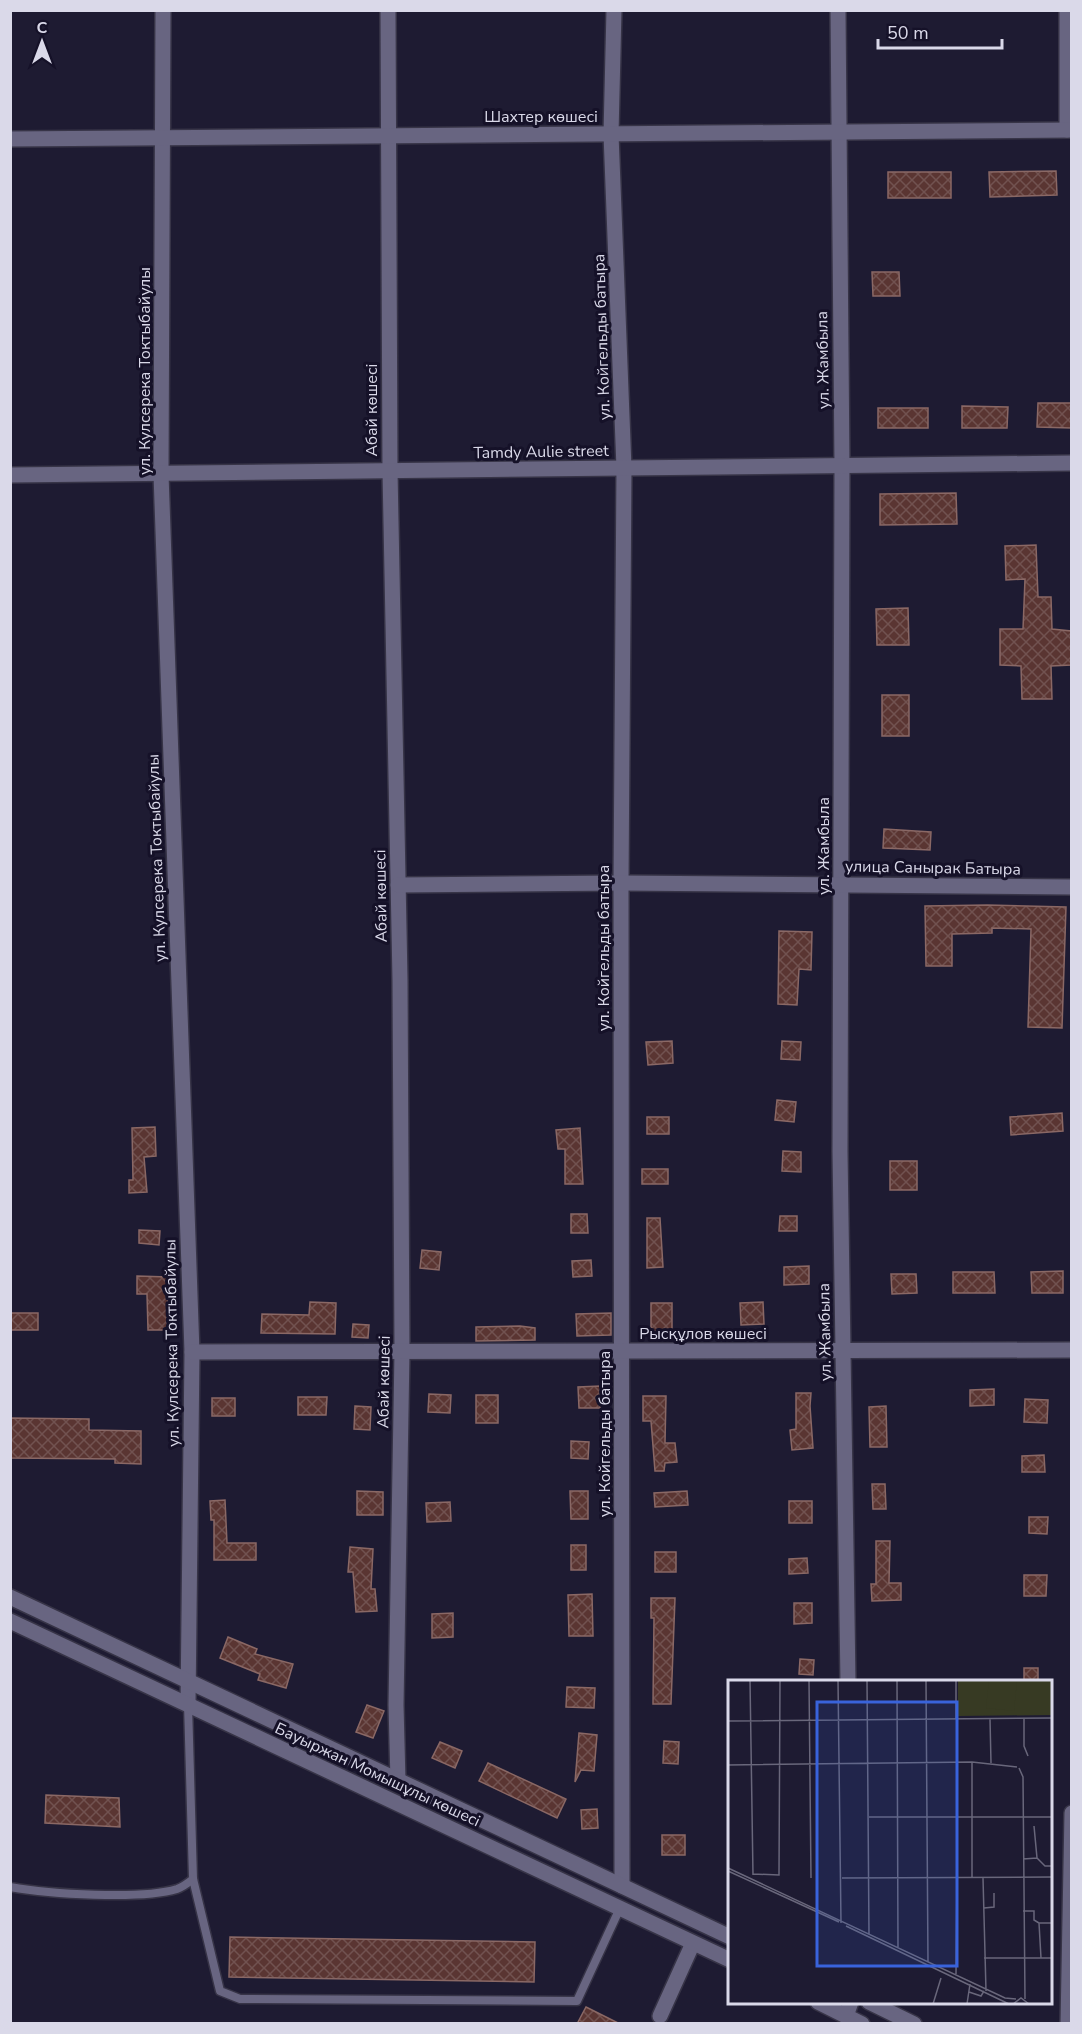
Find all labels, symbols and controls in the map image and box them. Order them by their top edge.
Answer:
north arrow [12,12,72,72]
scale bar [878,12,1002,50]
text: С [37,17,48,39]
text: 50 m [887,21,929,45]
street label: Шахтер көшесі [484,106,598,128]
street label: ул. Койгельды батыра [588,253,616,421]
street label: ул. Кулсерека Токтыбайулы [134,267,156,475]
street label: ул. Жамбыла [811,311,835,409]
street label: Абай көшесі [361,364,383,456]
street label: Tamdy Aulie street [473,440,609,464]
street label: ул. Кулсерека Токтыбайулы [142,754,172,962]
street label: ул. Жамбыла [813,797,835,895]
street label: Абай көшесі [369,849,393,943]
street label: улица Санырак Батыра [845,855,1021,881]
street label: ул. Койгельды батыра [593,865,615,1031]
street label: ул. Кулсерека Токтыбайулы [159,1239,185,1447]
street label: ул. Жамбыла [813,1283,837,1381]
street label: Рысқұлов көшесі [639,1323,767,1345]
street label: Абай көшесі [372,1335,396,1429]
street label: ул. Койгельды батыра [594,1351,616,1517]
inset map [728,1680,1052,2004]
street label: Бауыржан Момышұлы көшесі [271,1718,484,1832]

